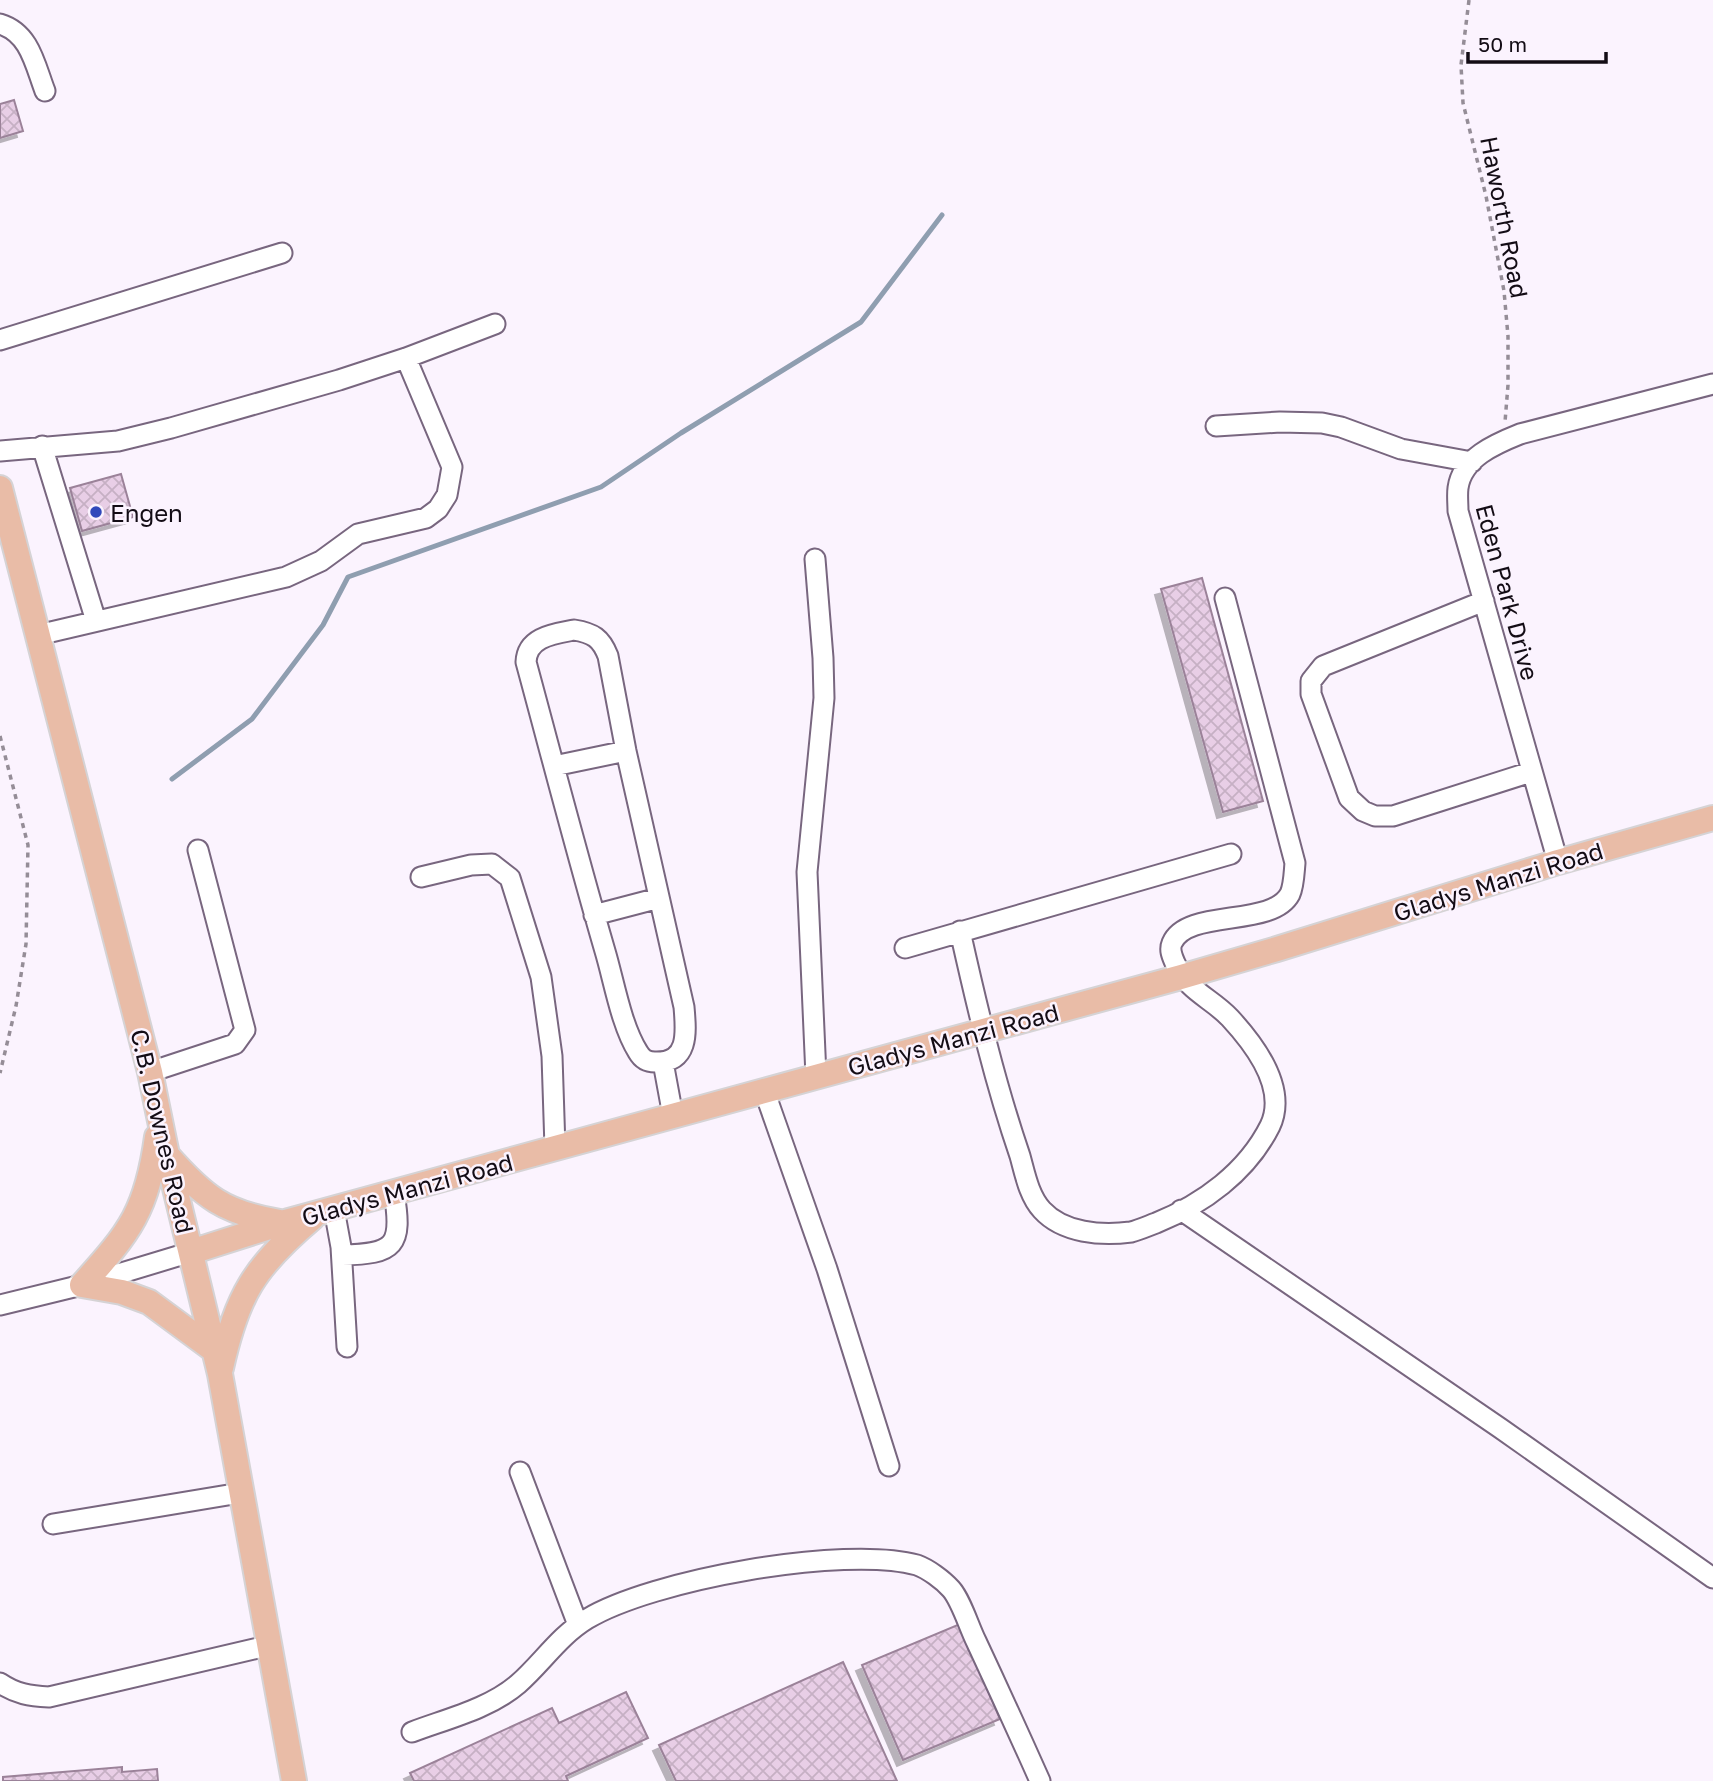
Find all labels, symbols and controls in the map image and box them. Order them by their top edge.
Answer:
scale bar [1468,21,1606,65]
text: 50 m [1478,31,1527,57]
street label: Haworth Road [1475,134,1535,300]
place label: Engen [110,498,183,527]
street label: Eden Park Drive [1471,501,1545,683]
marker: Engen [88,504,104,520]
street label: Gladys Manzi Road [1390,835,1606,927]
street label: Gladys Manzi Road [844,997,1062,1081]
street label: C.B. Downes Road [125,1026,201,1236]
street label: Gladys Manzi Road [298,1147,516,1231]

